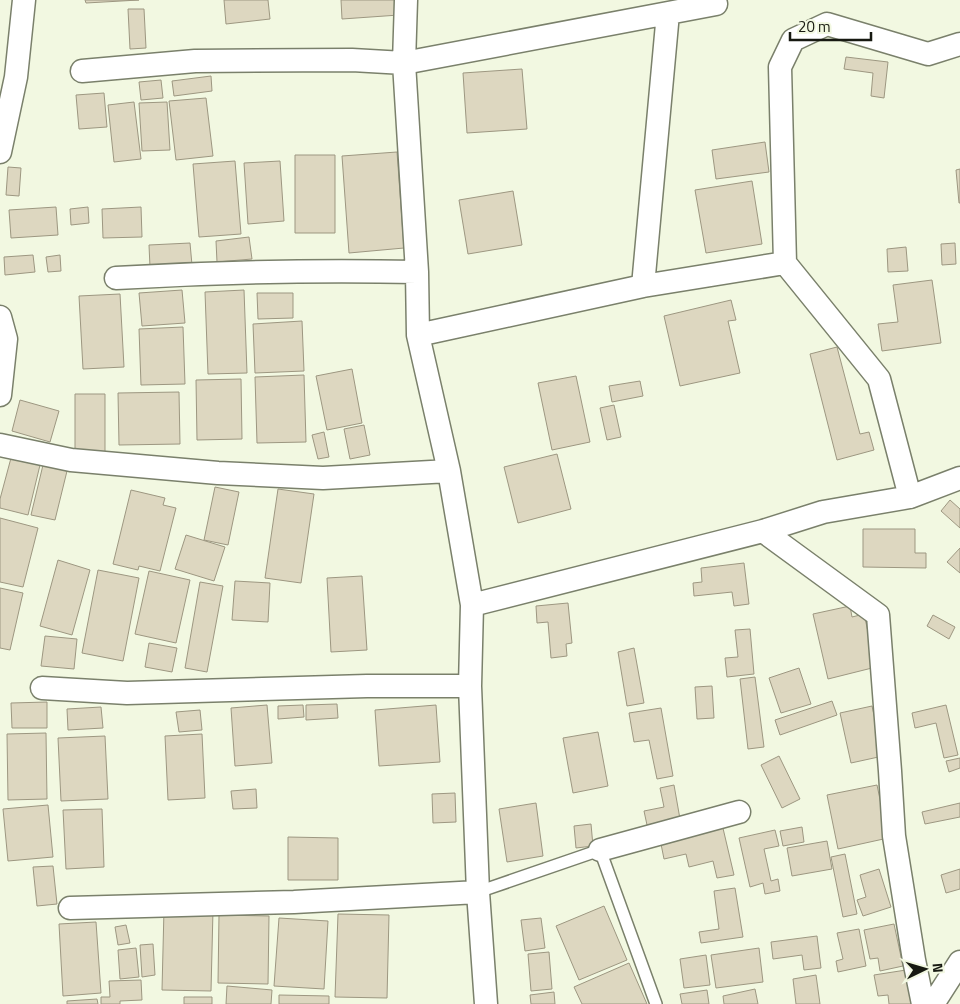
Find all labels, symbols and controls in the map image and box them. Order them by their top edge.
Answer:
scale bar [790,10,871,42]
text: 20 m [798,15,831,38]
north arrow [900,944,950,994]
text: N [928,962,949,974]

